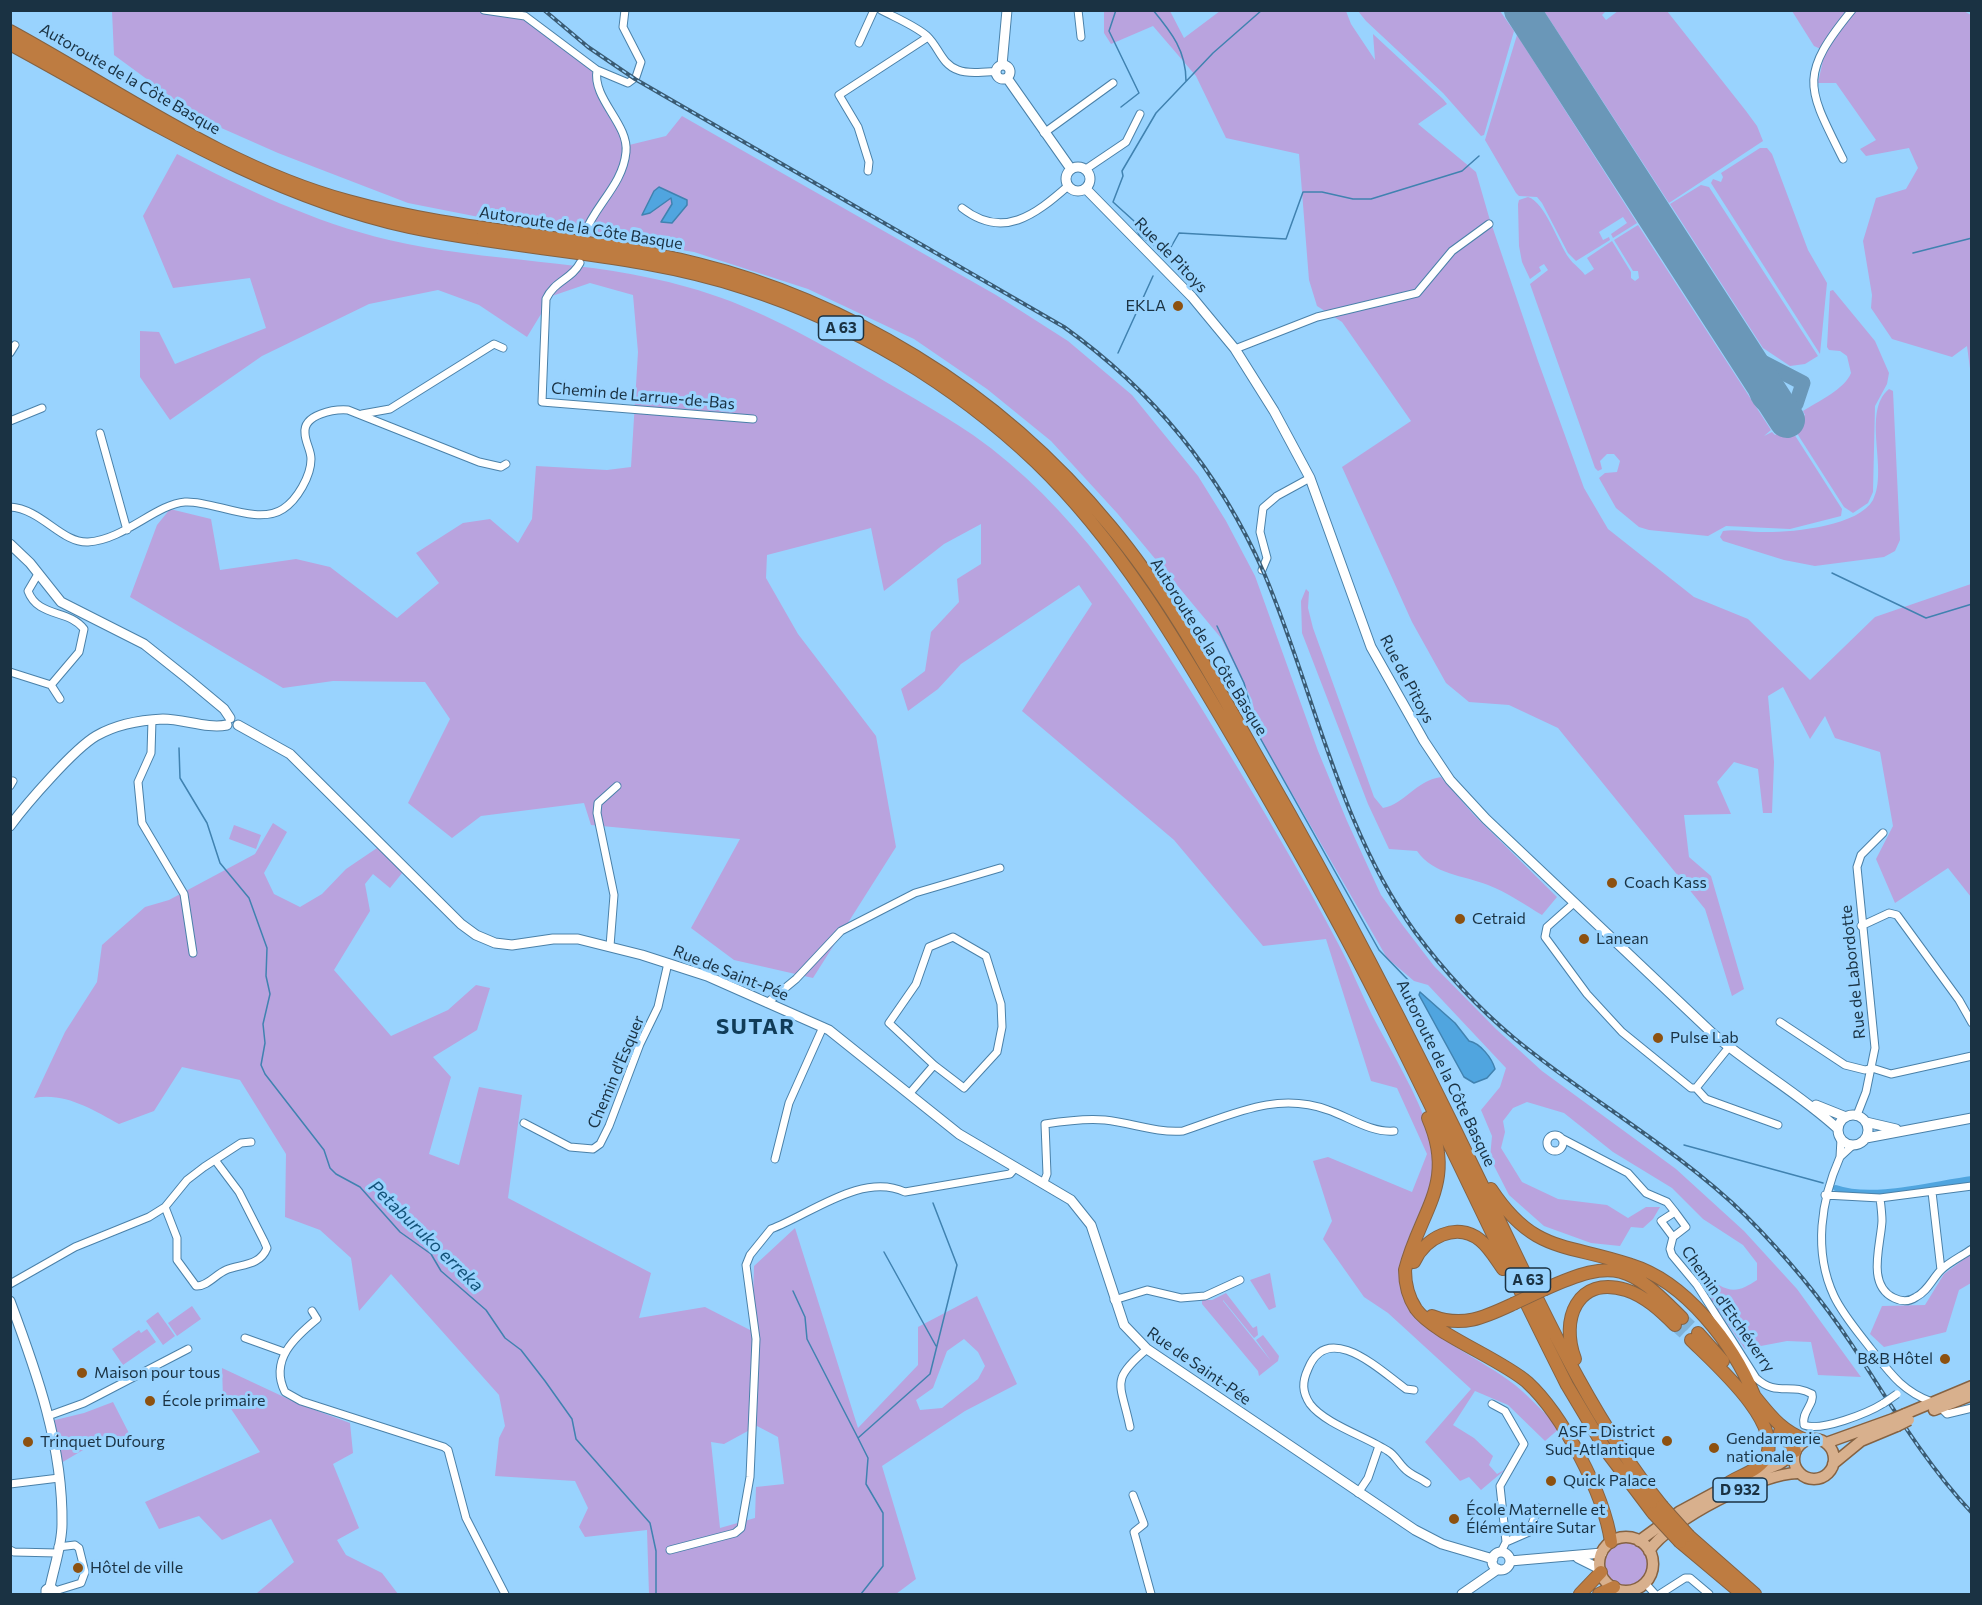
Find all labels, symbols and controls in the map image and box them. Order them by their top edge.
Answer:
street label: Autoroute de la Côte Basque [36,19,224,139]
street label: Autoroute de la Côte Basque [478,202,684,254]
street label: Rue de Pitoys [1130,213,1212,297]
place label: EKLA [1126,296,1166,316]
marker: EKLA [1171,299,1185,313]
road number: A 63 [818,316,864,340]
street label: Chemin de Larrue-de-Bas [550,378,736,414]
street label: Autoroute de la Côte Basque [1146,555,1272,739]
street label: Rue de Pitoys [1376,632,1438,726]
place label: Coach Kass [1624,873,1707,893]
marker: Coach Kass [1605,876,1619,890]
street label: Rue de Labordotte [1836,904,1870,1040]
place label: Cetraid [1472,909,1526,929]
marker: Cetraid [1453,912,1467,926]
place label: Lanean [1596,929,1649,949]
marker: Lanean [1577,932,1591,946]
street label: Rue de Saint-Pée [670,941,792,1005]
street label: Autoroute de la Côte Basque [1392,976,1500,1170]
street label: Chemin d'Esquer [583,1012,649,1132]
district label: SUTAR [716,1014,796,1040]
place label: Pulse Lab [1670,1028,1739,1048]
marker: Pulse Lab [1651,1031,1665,1045]
water label: Petaburuko erreka [364,1176,488,1296]
street label: Chemin d'Etchéverry [1677,1242,1779,1376]
road number: A 63 [1506,1268,1550,1292]
street label: Rue de Saint-Pée [1143,1323,1255,1409]
place label: B&B Hôtel [1857,1349,1933,1369]
marker: B&B Hôtel [1938,1352,1952,1366]
place label: Maison pour tous [94,1363,220,1383]
marker: Maison pour tous [75,1366,89,1380]
place label: École primaire [162,1391,265,1411]
marker: École primaire [143,1394,157,1408]
place label: ASF - District Sud-Atlantique [1545,1422,1655,1460]
place label: Gendarmerie nationale [1726,1429,1821,1467]
place label: Trinquet Dufourg [40,1432,165,1452]
marker: ASF - District Sud-Atlantique [1660,1434,1674,1448]
marker: Trinquet Dufourg [21,1435,35,1449]
marker: Gendarmerie nationale [1707,1441,1721,1455]
place label: Quick Palace [1563,1471,1656,1491]
marker: Quick Palace [1544,1474,1558,1488]
road number: D 932 [1713,1478,1767,1502]
place label: École Maternelle et Élémentaire Sutar [1466,1500,1605,1538]
marker: École Maternelle et Élémentaire Sutar [1447,1512,1461,1526]
place label: Hôtel de ville [90,1558,183,1578]
marker: Hôtel de ville [71,1561,85,1575]

